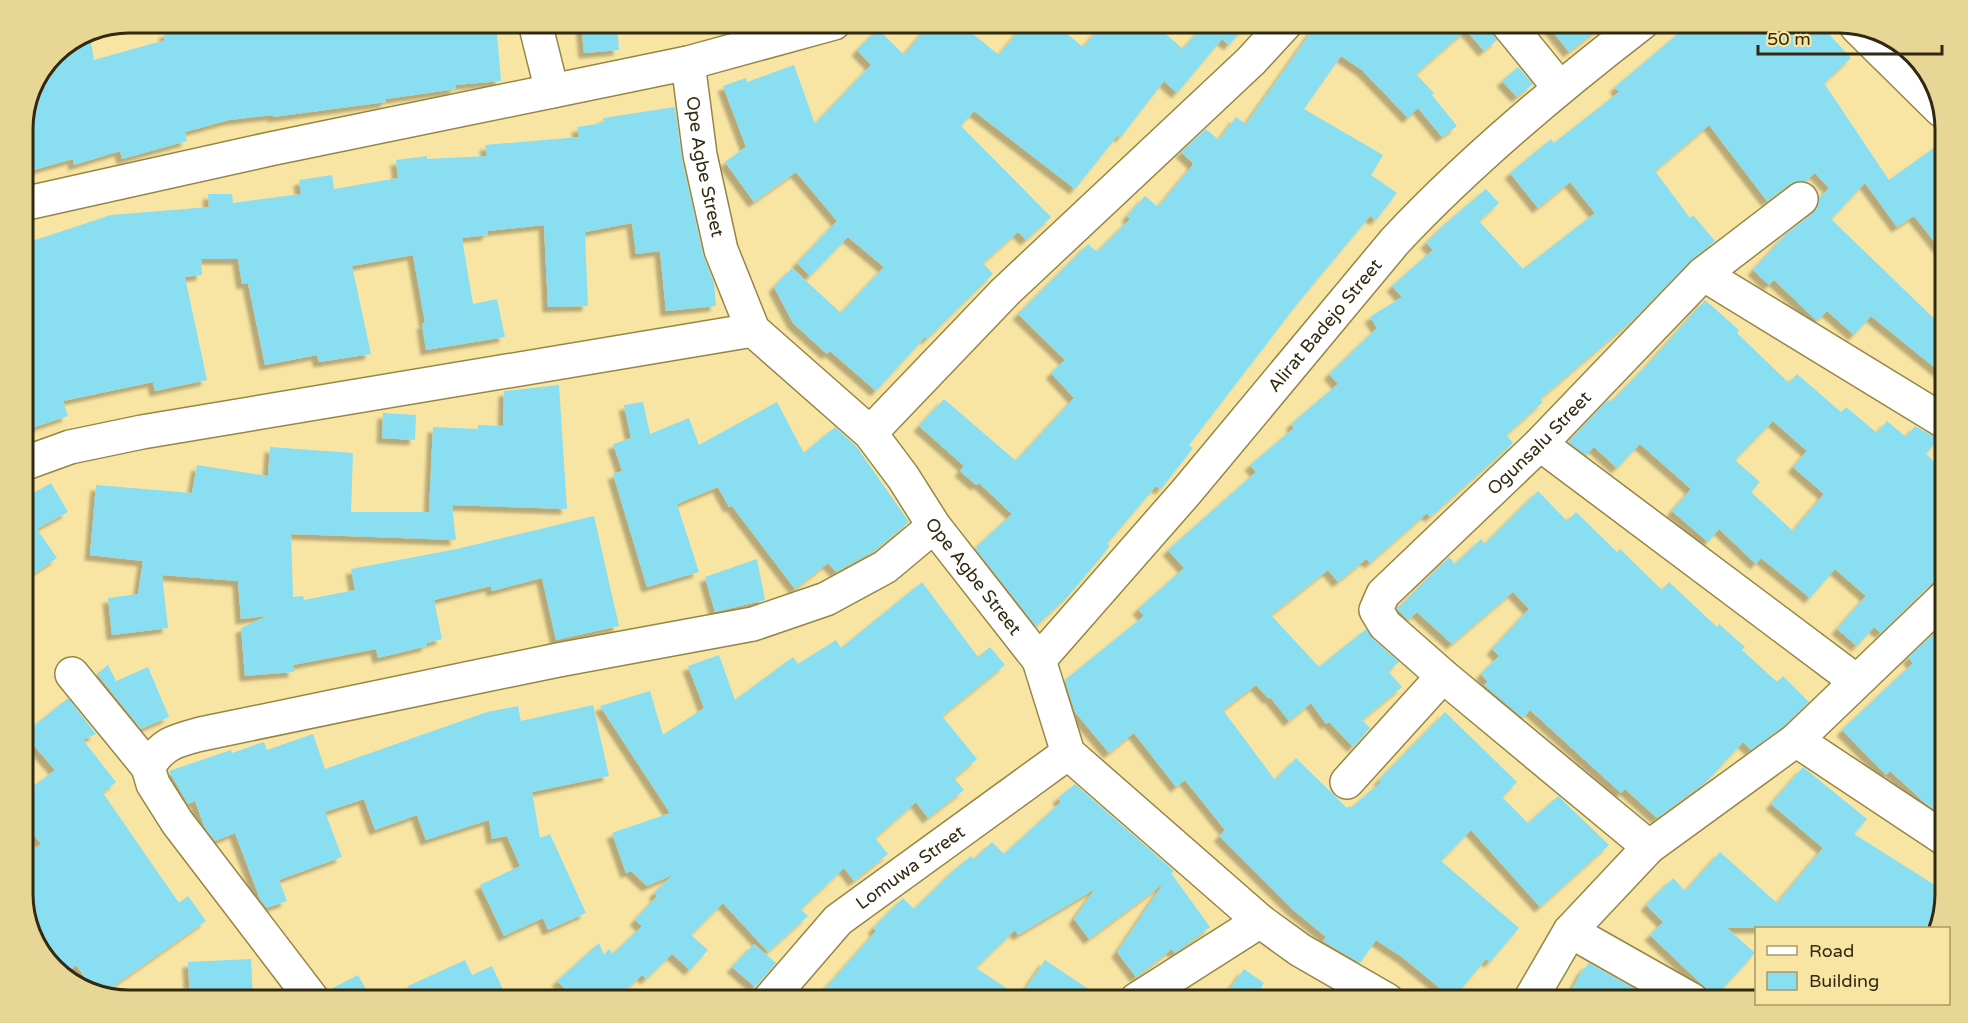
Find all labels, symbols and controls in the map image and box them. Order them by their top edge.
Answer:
scale bar [1758,18,1942,56]
text: 50 m [1767,28,1811,50]
street label: Ope Agbe Street [681,95,729,239]
street label: Alirat Badejo Street [1263,254,1387,397]
street label: Ogunsalu Street [1482,387,1596,500]
street label: Ope Agbe Street [921,514,1026,639]
street label: Lomuwa Street [852,821,969,914]
legend [1755,927,1950,1005]
text: Road [1809,940,1854,962]
text: Building [1809,970,1879,992]

